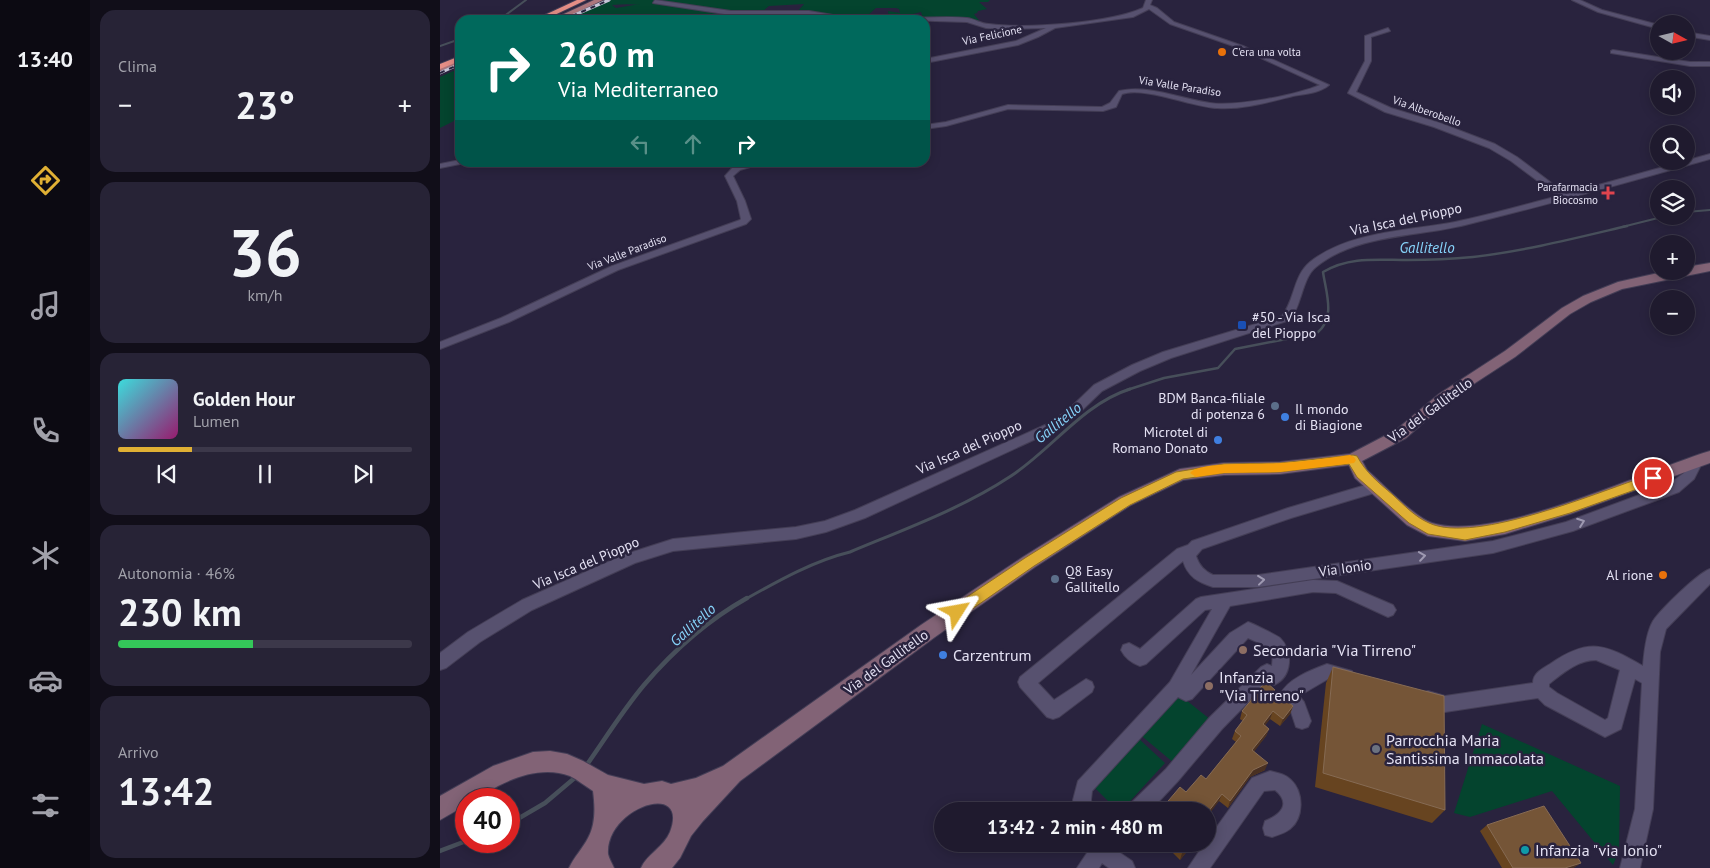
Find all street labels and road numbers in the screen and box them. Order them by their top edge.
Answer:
street label: Via Felicione [960,22,1023,48]
street label: Via Valle Paradiso [1137,72,1222,99]
street label: Via Alberobello [1390,92,1463,129]
street label: Via Isca del Pioppo [1348,198,1463,240]
street label: Via Valle Paradiso [585,231,668,274]
street label: Via del Gallitello [1384,373,1476,447]
street label: Via Isca del Pioppo [913,416,1025,479]
street label: Via Isca del Pioppo [529,533,642,594]
street label: Via Ionio [1317,555,1372,581]
street label: Via del Gallitello [840,625,932,699]

